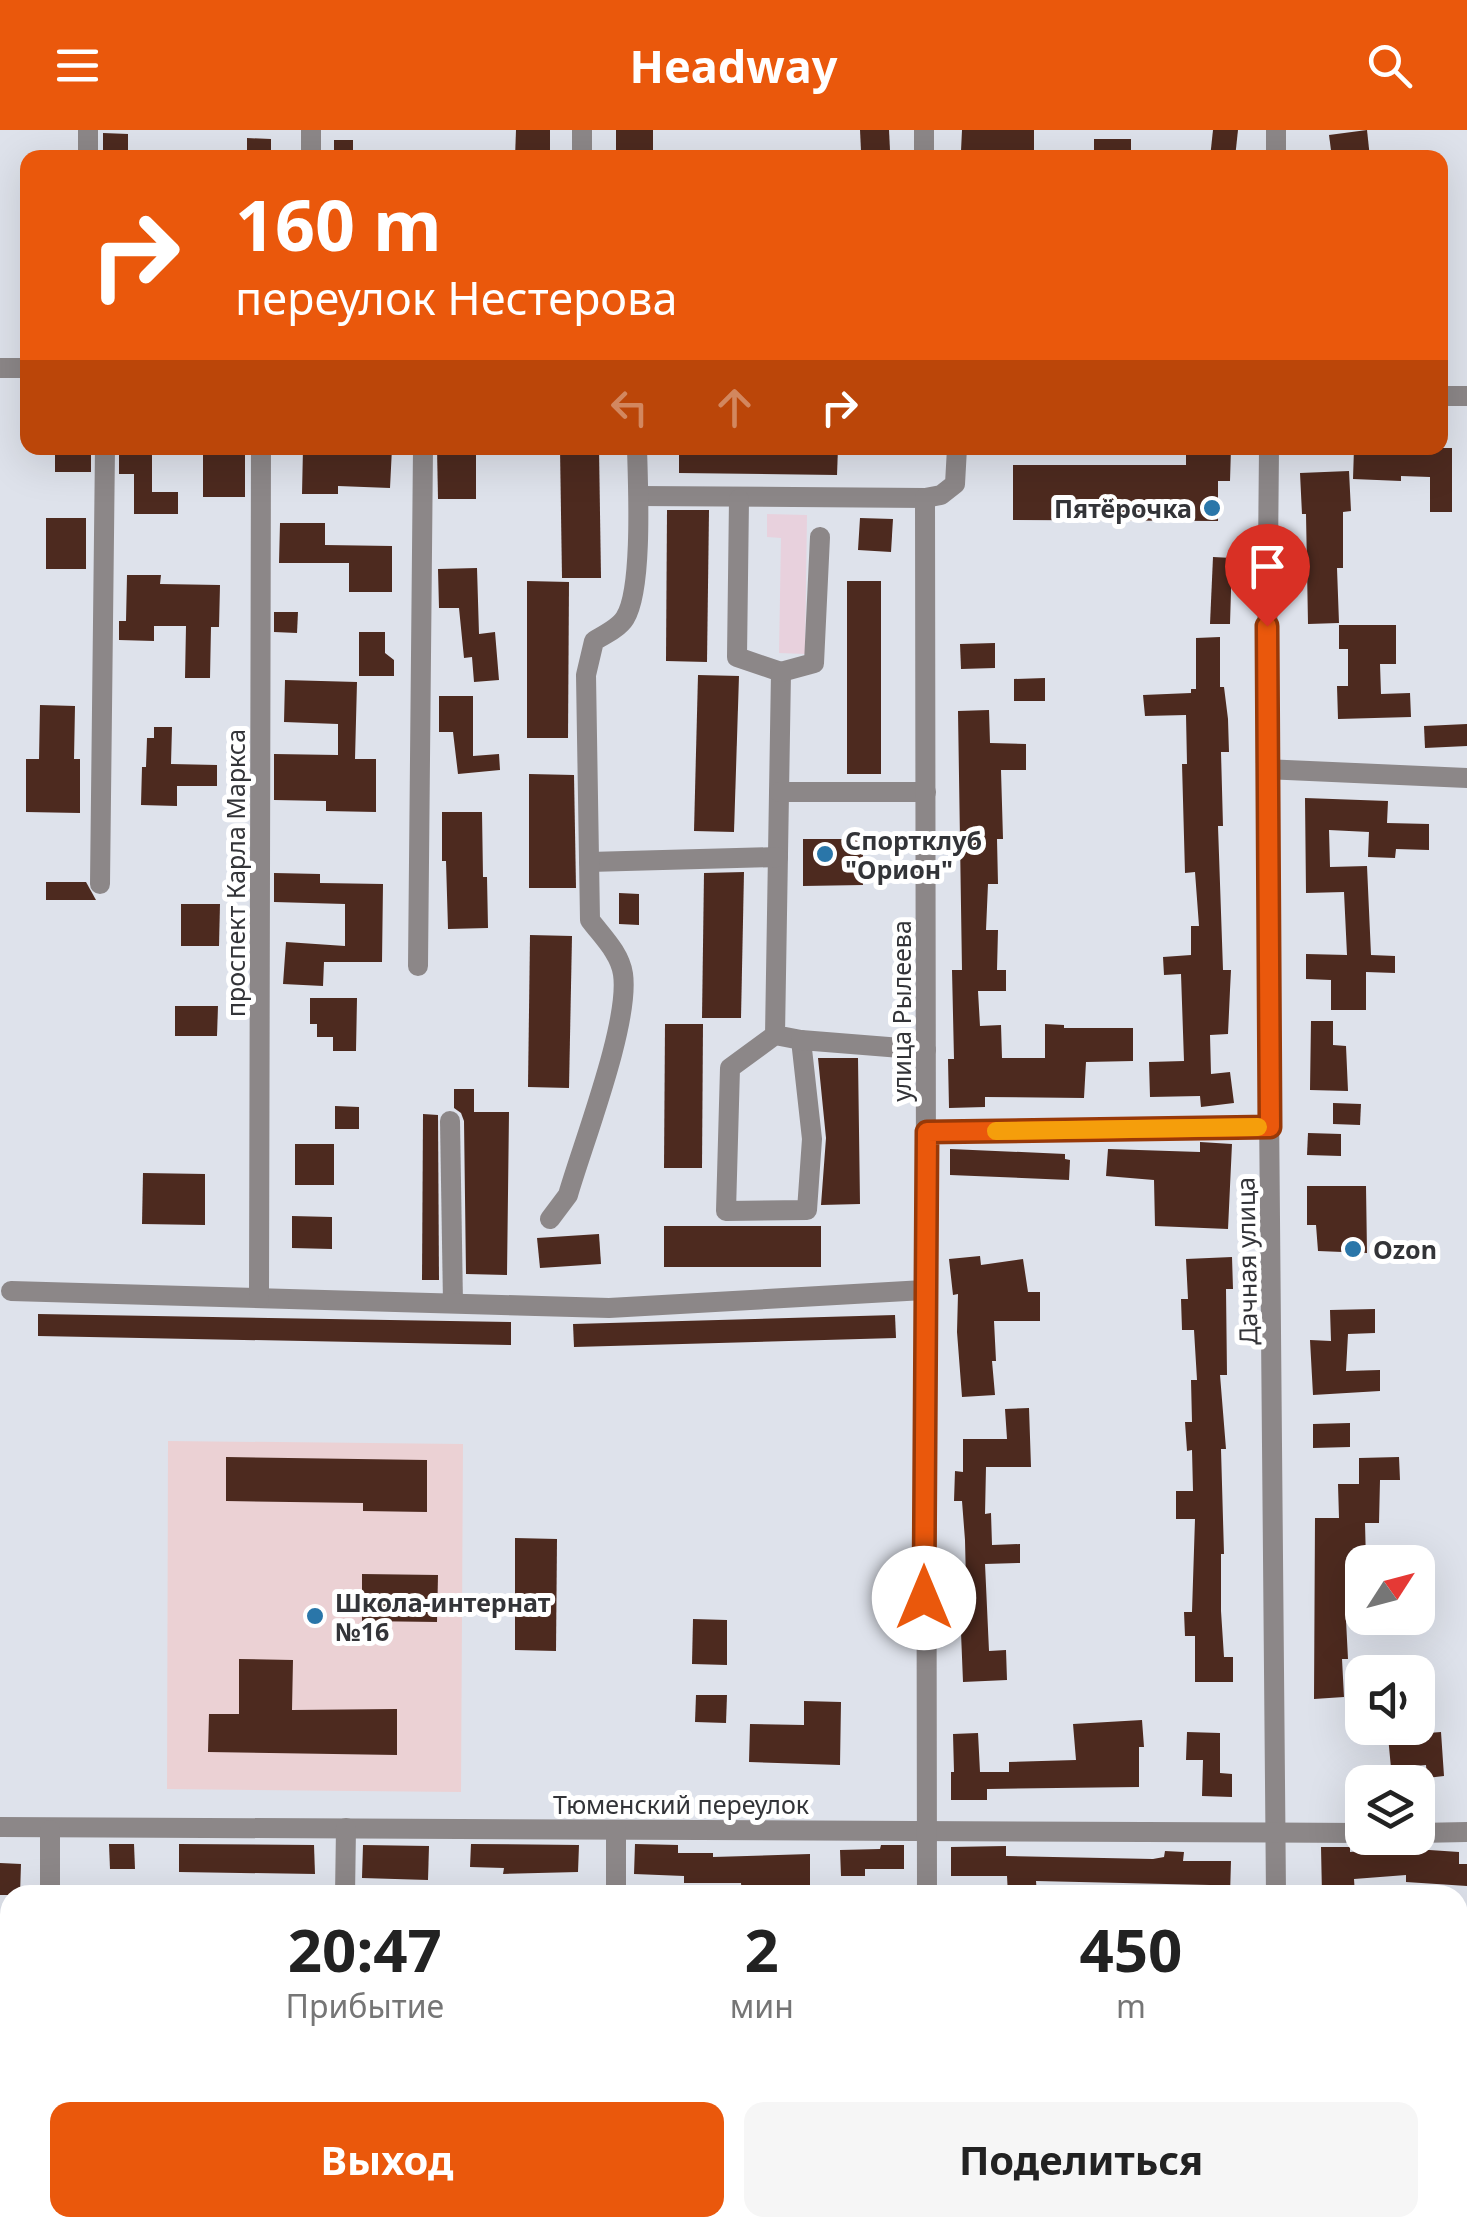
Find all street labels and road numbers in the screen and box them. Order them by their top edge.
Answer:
street label: проспект Карла Маркса [218,729,252,1017]
street label: улица Рылеева [884,920,918,1102]
street label: Дачная улица [1228,1177,1264,1345]
street label: Тюменский переулок [553,1787,810,1821]

